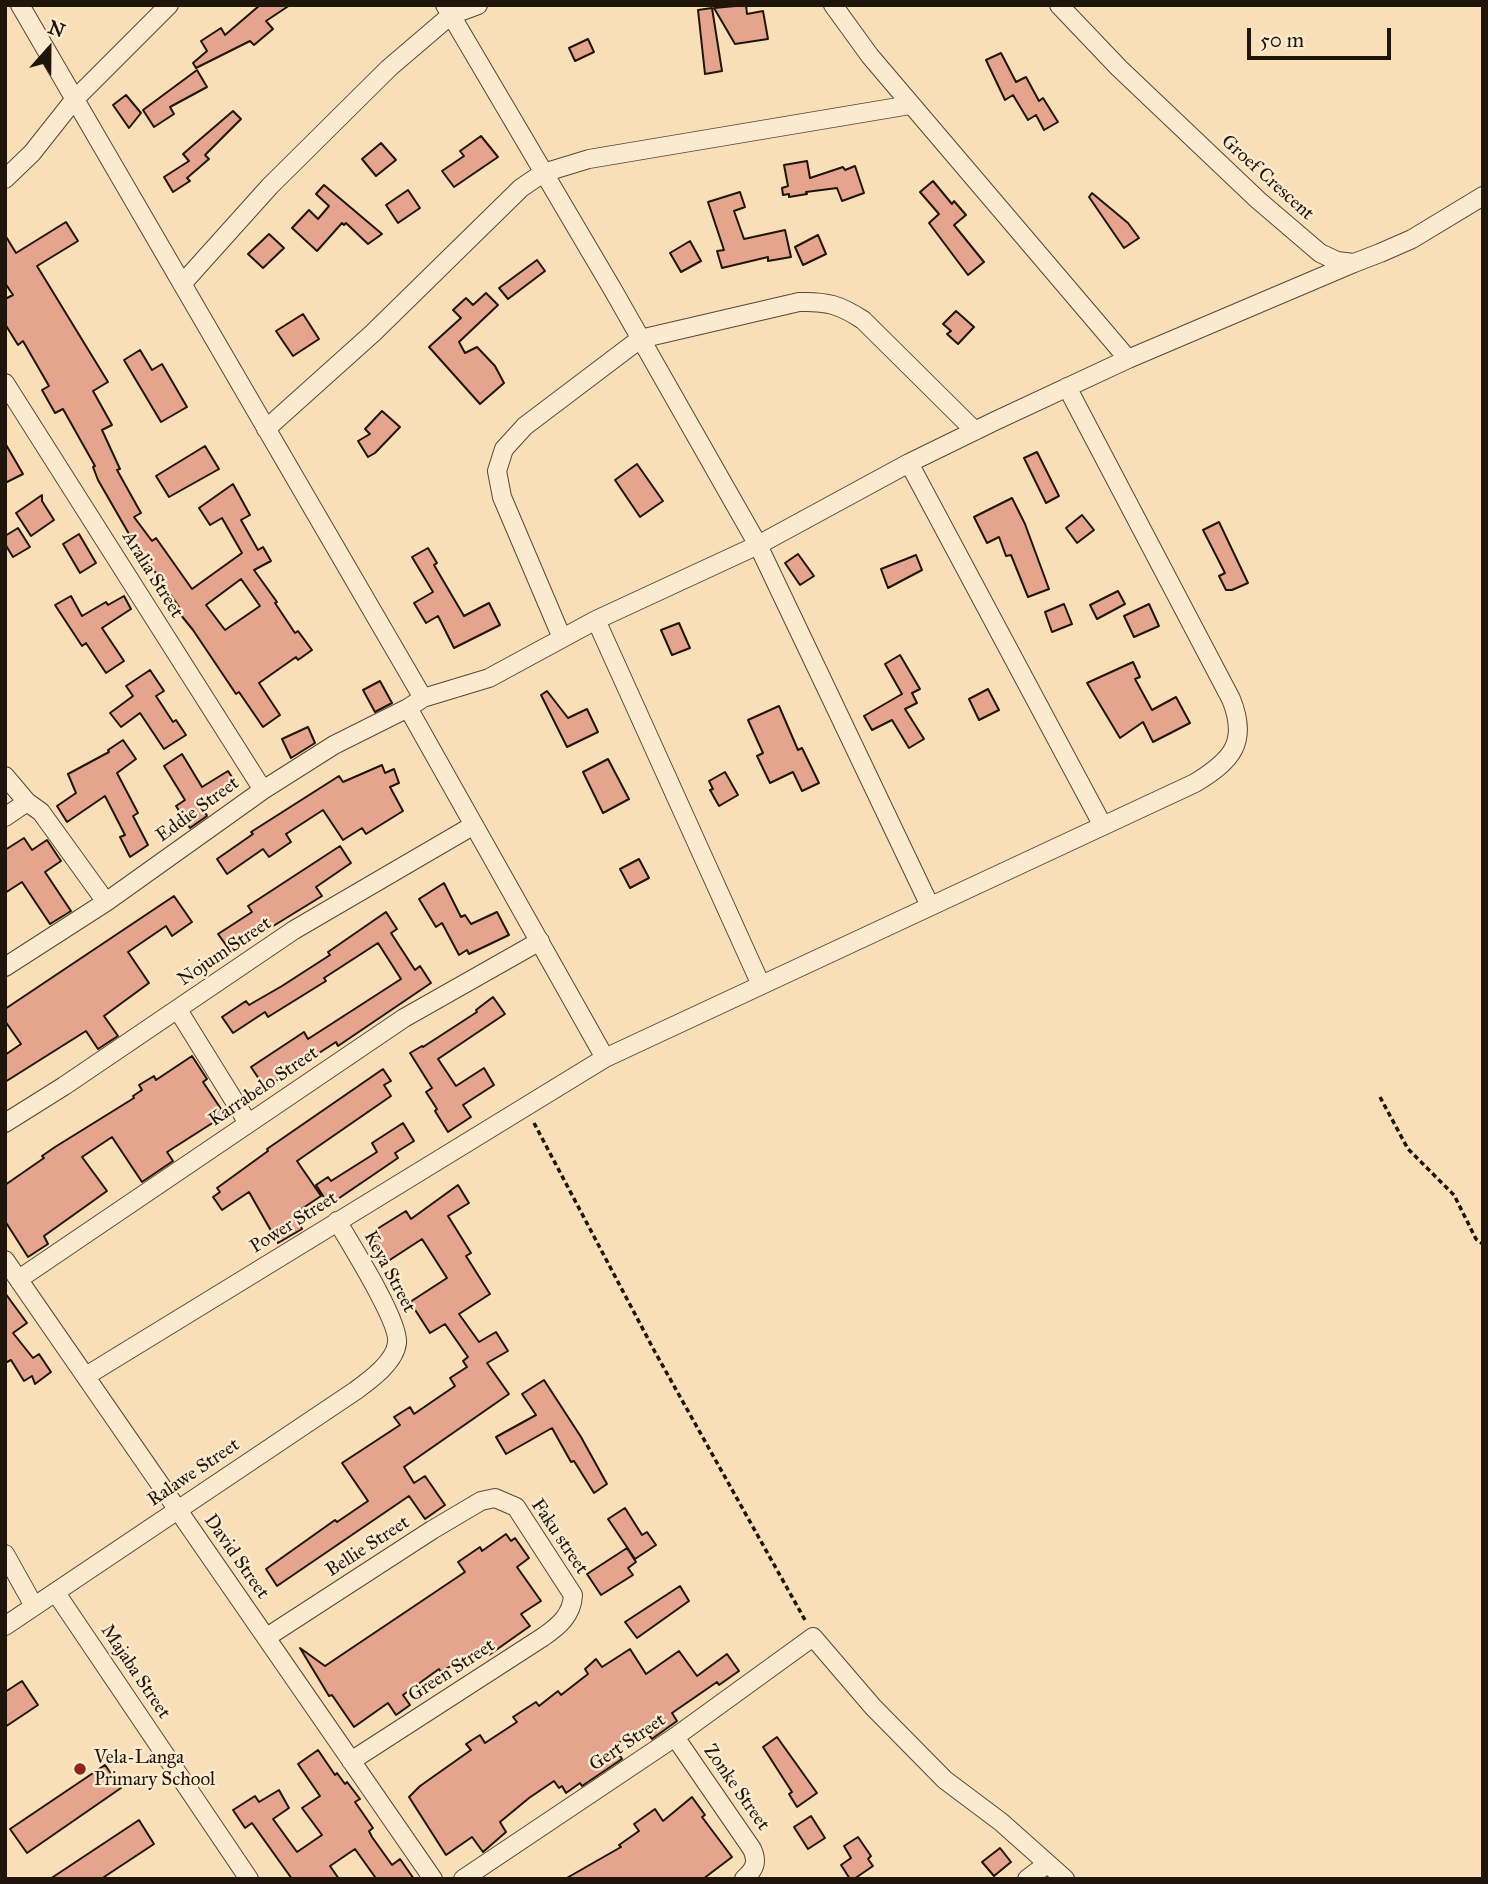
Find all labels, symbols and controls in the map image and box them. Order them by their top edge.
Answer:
north arrow [14,14,84,84]
scale bar [1250,14,1394,58]
text: N [45,15,68,43]
text: 50 m [1260,27,1304,53]
street label: Groef Crescent [1216,130,1318,226]
street label: Aralia Street [116,528,188,622]
street label: Eddie Street [152,772,244,848]
street label: Nojum Street [174,912,276,992]
street label: Karrabelo Street [205,1042,323,1132]
street label: Power Street [246,1187,342,1259]
street label: Keya Street [358,1227,420,1317]
street label: Ralawe Street [144,1434,244,1512]
street label: Faku street [525,1495,593,1579]
street label: David Street [199,1510,273,1604]
street label: Bellie Street [322,1512,414,1582]
street label: Majaba Street [95,1621,175,1723]
street label: Green Street [405,1635,499,1707]
street label: Gert Street [586,1709,670,1777]
street label: Zonke Street [698,1741,774,1835]
place label: Vela-Langa Primary School [94,1747,215,1791]
marker: Vela-Langa Primary School [72,1761,88,1777]

